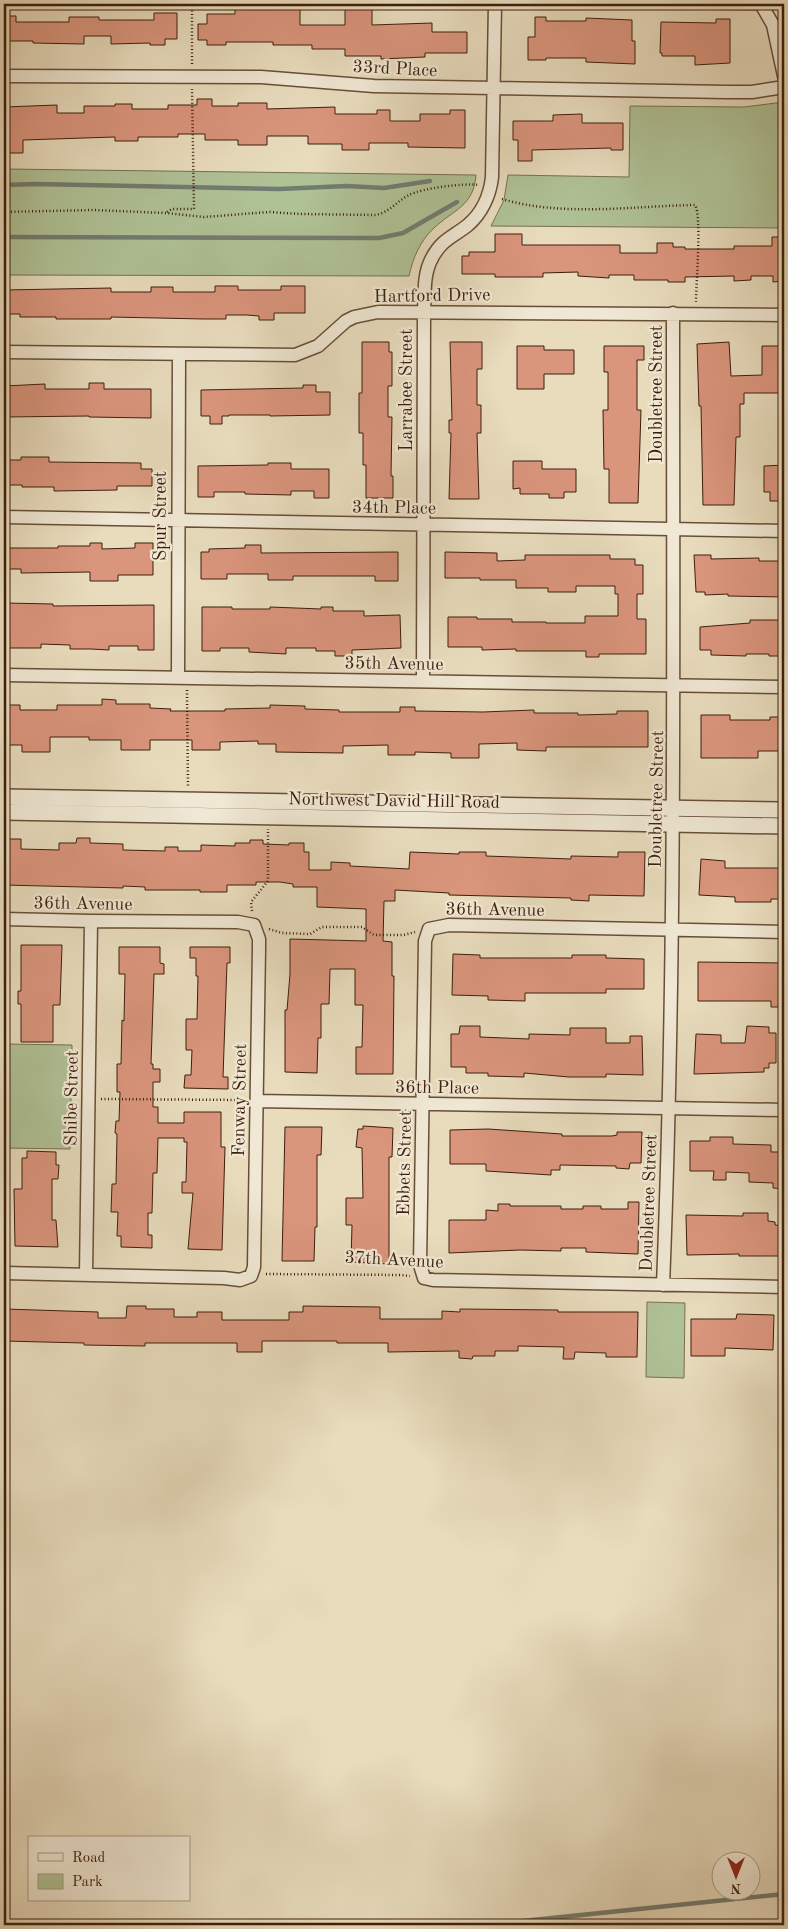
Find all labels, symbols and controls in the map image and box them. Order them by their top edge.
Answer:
street label: 33rd Place [352,58,438,80]
street label: Hartford Drive [374,286,491,306]
street label: Doubletree Street [648,325,666,463]
street label: Larrabee Street [398,328,416,452]
street label: Spur Street [152,471,170,561]
street label: 34th Place [352,498,436,518]
street label: 35th Avenue [344,654,444,674]
street label: Doubletree Street [647,730,667,868]
street label: Northwest David Hill Road [288,790,500,812]
street label: 36th Avenue [33,894,133,914]
street label: 36th Avenue [445,900,545,920]
street label: Fenway Street [230,1043,250,1157]
street label: Shibe Street [62,1050,82,1146]
street label: 36th Place [395,1078,479,1098]
street label: Ebbets Street [395,1110,415,1216]
street label: Doubletree Street [638,1134,660,1272]
street label: 37th Avenue [344,1248,444,1272]
legend [28,1836,190,1902]
text: Road [72,1851,106,1866]
north arrow [710,1852,760,1902]
text: Park [72,1875,103,1890]
text: N [730,1881,741,1895]

